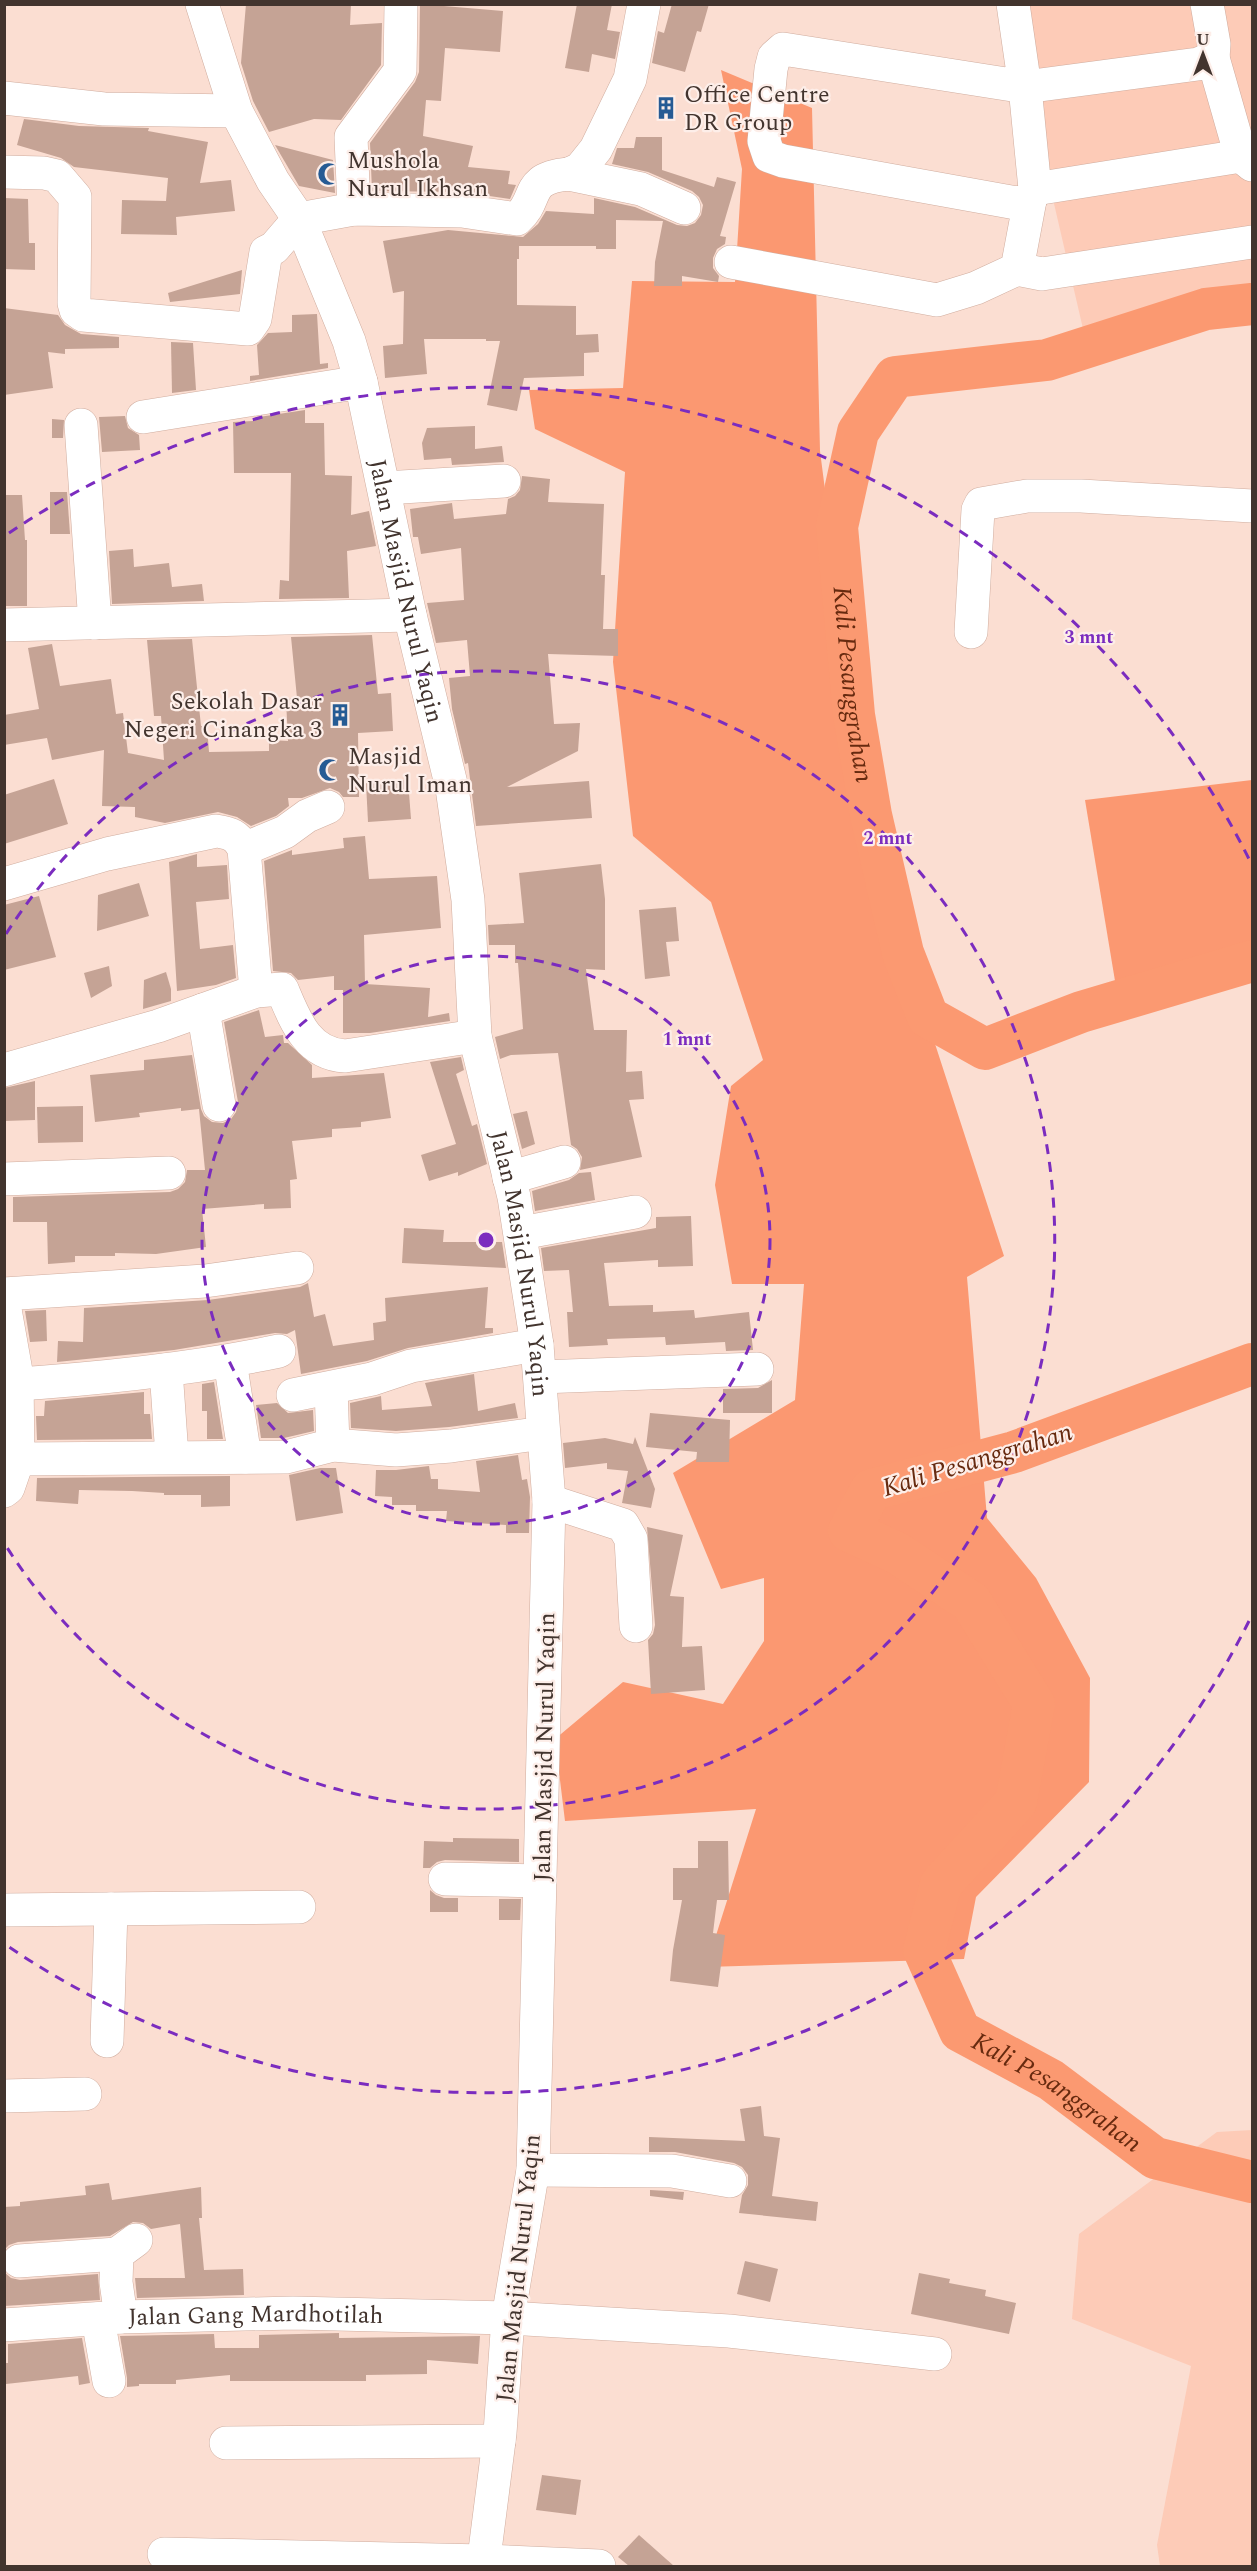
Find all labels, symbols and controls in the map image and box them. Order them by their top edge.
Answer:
north arrow [1173,24,1233,84]
text: U [1196,28,1210,52]
place label: Office Centre DR Group [684,77,830,141]
building icon: Office Centre DR Group [653,95,679,121]
place label: Mushola Nurul Ikhsan [347,143,488,207]
mosque icon: Mushola Nurul Ikhsan [316,161,342,187]
street label: Jalan Masjid Nurul Yaqin [359,456,453,727]
water label: Kali Pesanggrahan [821,585,884,786]
text: 3 mnt [1065,624,1113,651]
place label: Sekolah Dasar Negeri Cinangka 3 [124,684,322,748]
building icon: Sekolah Dasar Negeri Cinangka 3 [327,702,353,728]
place label: Masjid Nurul Iman [348,739,472,803]
mosque icon: Masjid Nurul Iman [317,757,343,783]
text: 2 mnt [864,825,912,852]
text: 1 mnt [663,1026,711,1053]
street label: Jalan Masjid Nurul Yaqin [480,1127,558,1398]
centre of rings [476,1230,496,1250]
water label: Kali Pesanggrahan [877,1412,1078,1508]
street label: Jalan Masjid Nurul Yaqin [525,1612,565,1882]
water label: Kali Pesanggrahan [964,2022,1151,2163]
street label: Jalan Masjid Nurul Yaqin [487,2132,551,2404]
street label: Jalan Gang Mardhotilah [128,2296,384,2336]

